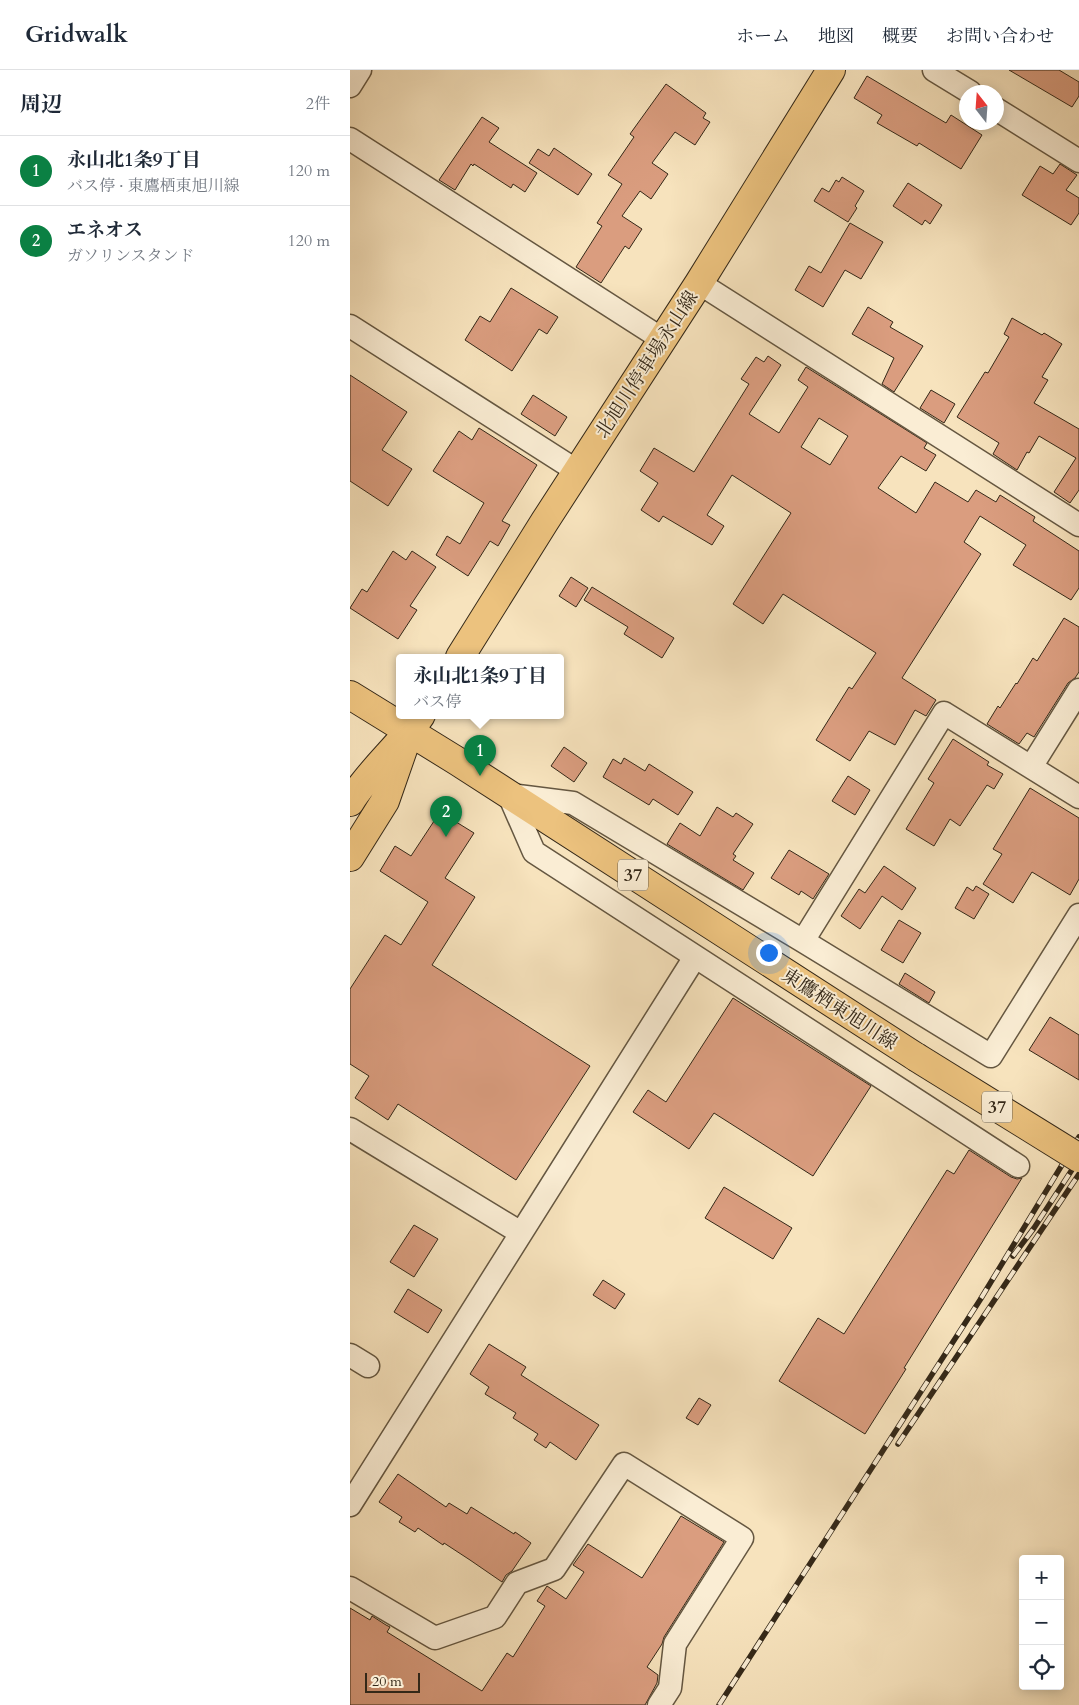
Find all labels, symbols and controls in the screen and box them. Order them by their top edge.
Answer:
text: Gridwalk [25,18,128,51]
text: ホーム [736,24,790,49]
text: 地図 [818,24,854,49]
text: 概要 [882,24,918,49]
text: お問い合わせ [946,24,1054,49]
north arrow [959,85,1004,130]
text: 周辺 [20,90,62,119]
text: 2件 [306,93,330,115]
text: 永山北1条9丁目 [67,147,200,173]
text: 1 [32,160,40,182]
text: 120 m [288,160,330,182]
text: バス停 · 東鷹栖東旭川線 [67,175,240,197]
text: エネオス [67,217,143,243]
text: 2 [32,230,40,252]
text: 120 m [288,230,330,252]
text: ガソリンスタンド [67,245,195,267]
street label: 北旭川停車場永山線 [589,286,704,443]
popup [396,654,564,719]
text: 永山北1条9丁目 [413,663,547,689]
text: バス停 [413,691,461,713]
pin: 1 [464,735,496,776]
pin: 2 [430,796,462,837]
road number: 37 [618,860,648,890]
your location [756,940,782,966]
street label: 東鷹栖東旭川線 [777,962,902,1056]
road number: 37 [982,1092,1012,1122]
map controls [1019,1555,1064,1690]
button: + [1019,1555,1064,1600]
button: − [1019,1600,1064,1645]
button: locate [1019,1645,1064,1690]
scale bar [365,1670,420,1693]
text: 20 m [372,1672,402,1691]

